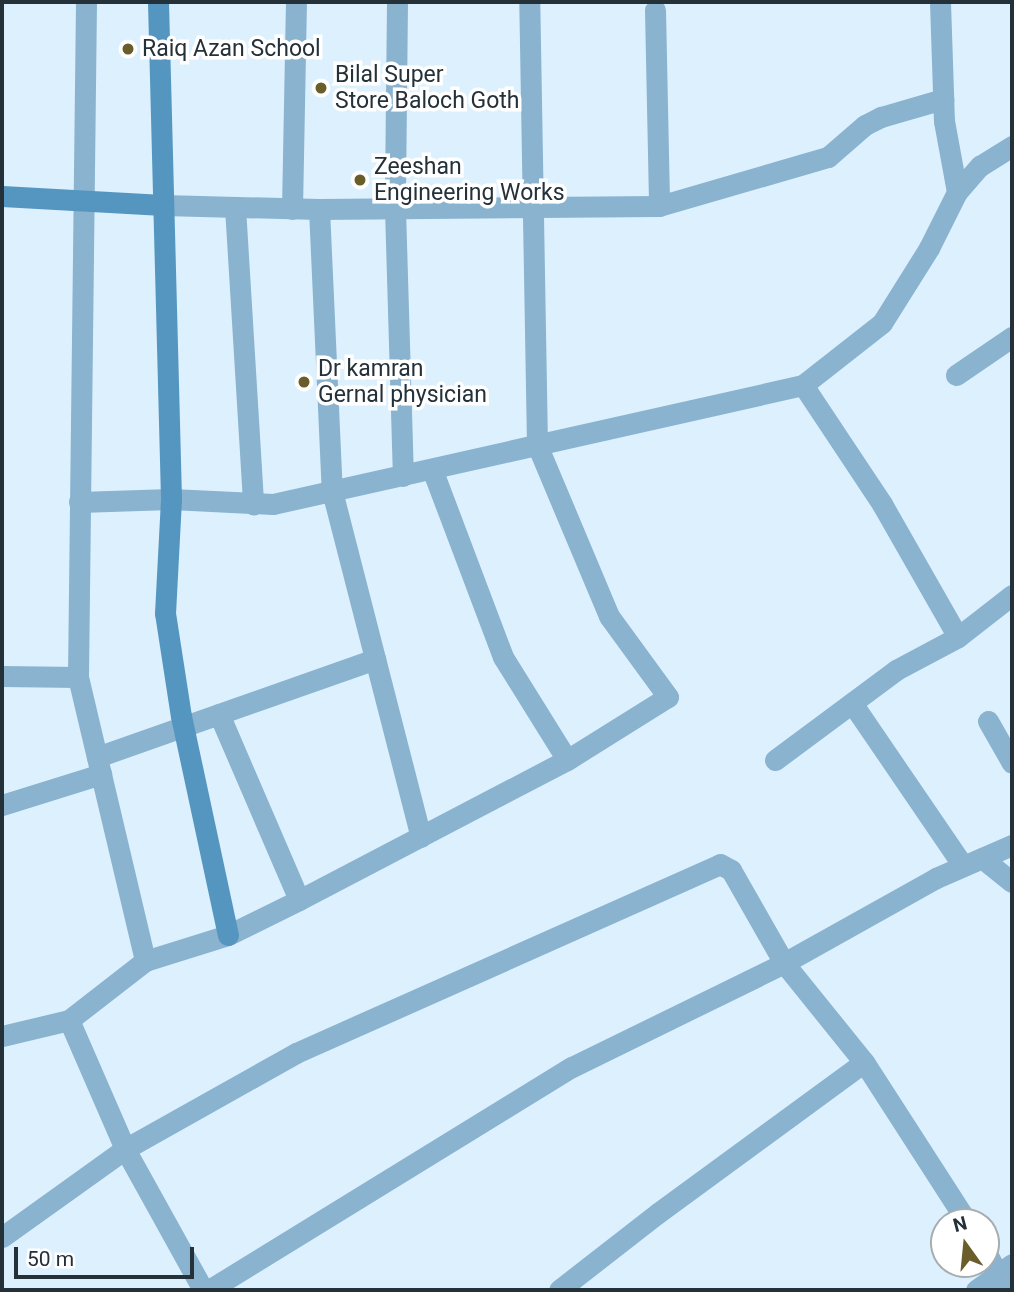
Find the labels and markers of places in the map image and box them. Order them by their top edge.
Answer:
place label: Raiq Azan School [142,35,321,63]
marker: Raiq Azan School [120,41,136,57]
place label: Bilal Super Store Baloch Goth [335,61,519,115]
marker: Bilal Super Store Baloch Goth [313,80,329,96]
place label: Zeeshan Engineering Works [374,153,565,207]
marker: Zeeshan Engineering Works [352,172,368,188]
place label: Dr kamran Gernal physician [318,355,487,409]
marker: Dr kamran Gernal physician [296,374,312,390]

